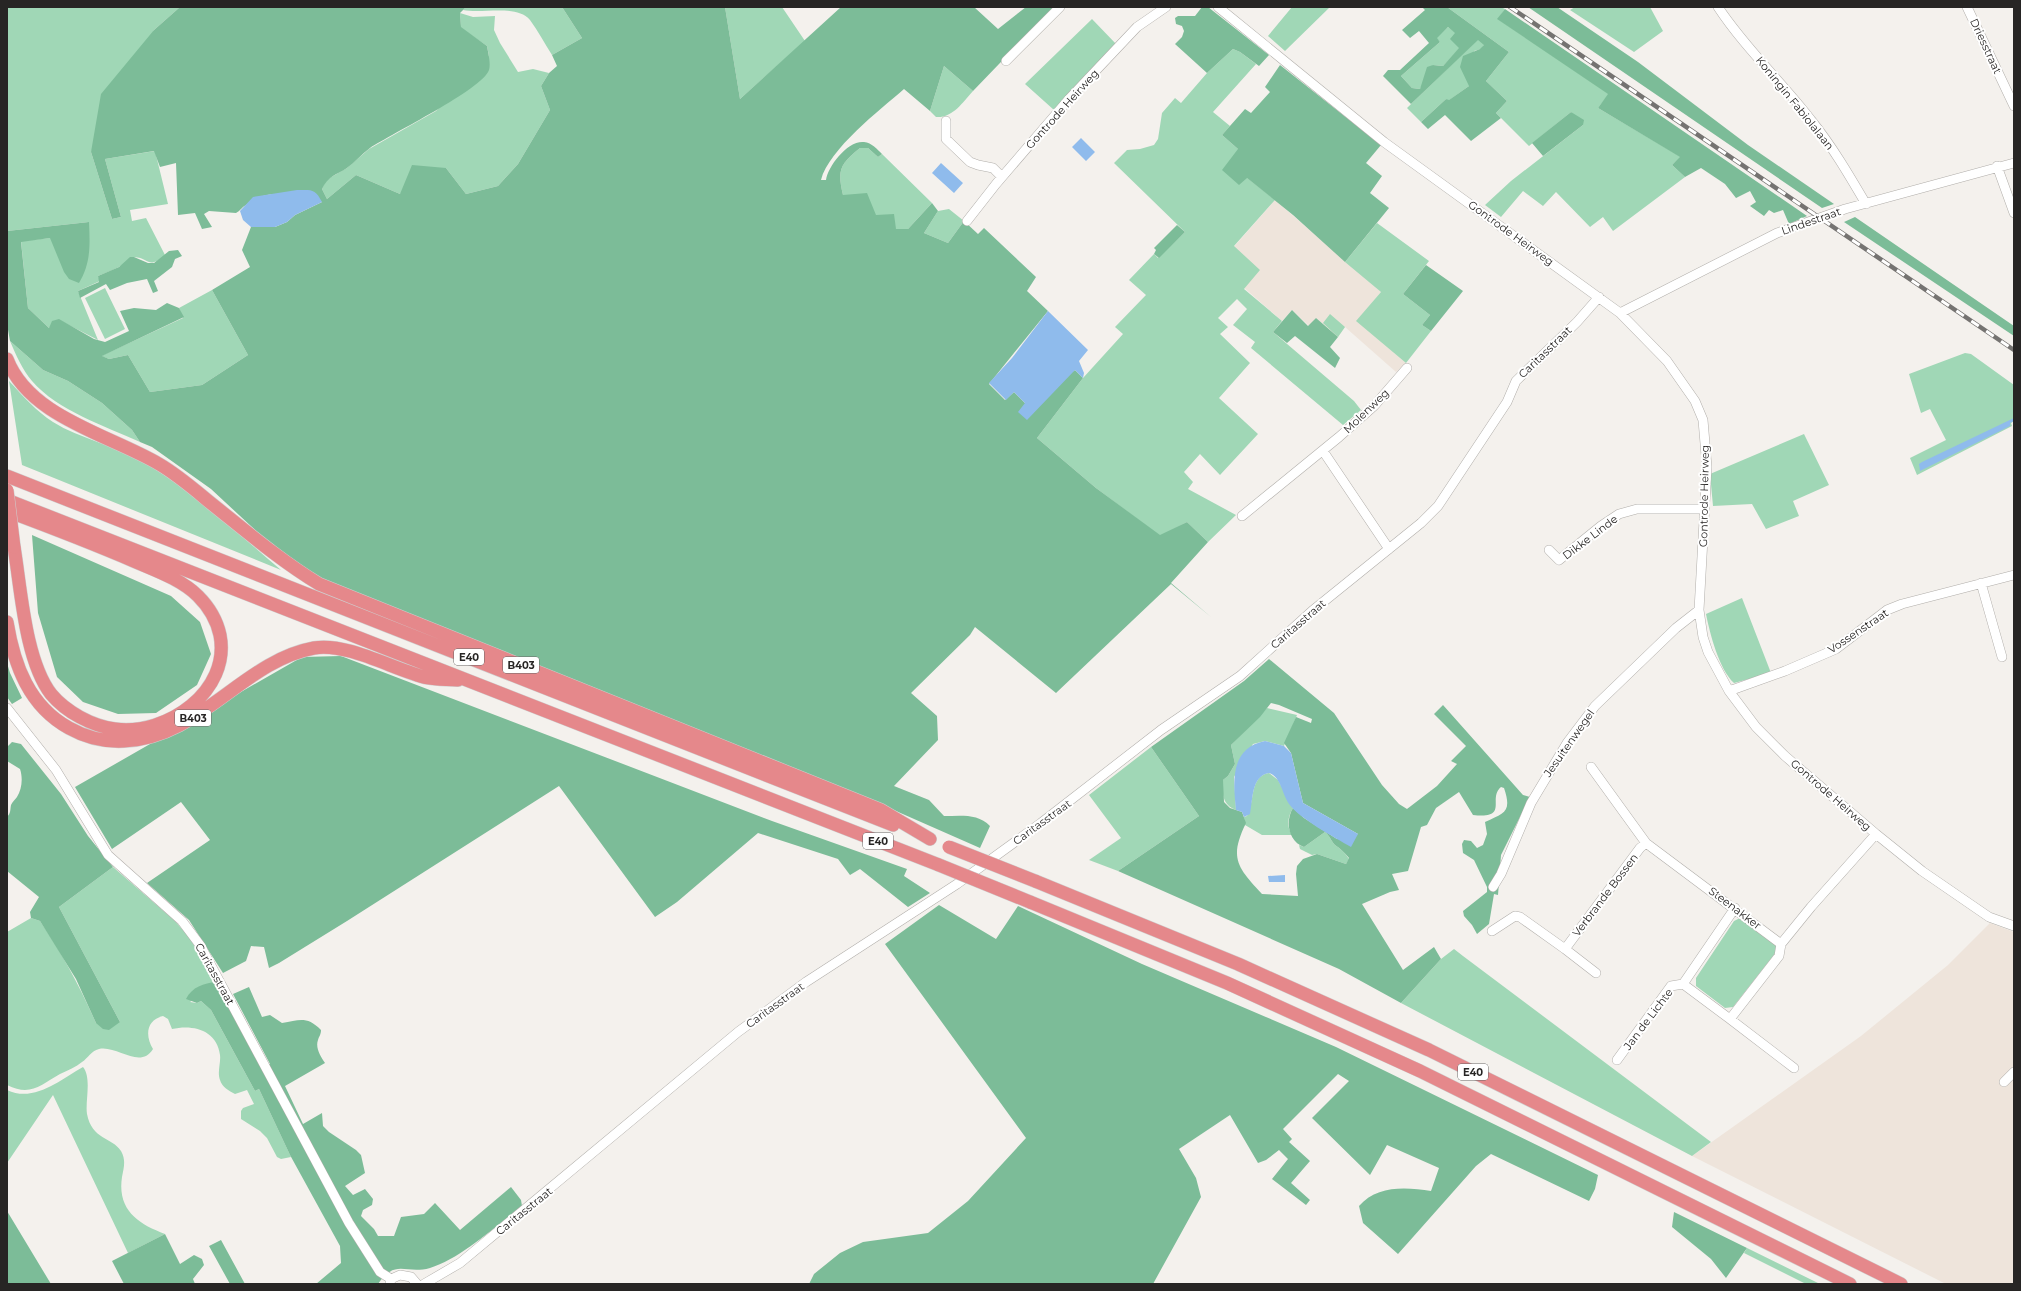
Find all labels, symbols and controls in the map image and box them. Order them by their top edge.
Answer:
street label: Driesstraat [1967,16,2005,76]
street label: Koningin Fabiolalaan [1753,53,1837,153]
street label: Gontrode Heirweg [1023,66,1101,152]
street label: Gontrode Heirweg [1466,197,1556,269]
street label: Lindestraat [1779,204,1843,238]
street label: Caritasstraat [1515,323,1575,381]
street label: Molenweg [1340,386,1392,436]
street label: Gontrode Heirweg [1696,445,1712,547]
street label: Dikke Linde [1560,511,1621,562]
street label: Caritasstraat [1267,596,1329,652]
street label: Vossenstraat [1825,605,1891,656]
road number: E40 [454,649,484,665]
road number: B403 [503,657,539,673]
street label: Jesuitenwegel [1540,707,1597,780]
road number: B403 [175,710,211,726]
street label: Gontrode Heirweg [1788,756,1874,834]
street label: Caritasstraat [1010,796,1074,848]
road number: E40 [863,833,893,849]
street label: Verbrande Bossen [1569,851,1641,939]
street label: Steenakker [1706,884,1764,932]
street label: Caritasstraat [192,941,238,1008]
street label: Caritasstraat [743,979,807,1031]
street label: Jan de Lichte [1620,985,1676,1053]
road number: E40 [1458,1064,1488,1080]
street label: Caritasstraat [493,1184,556,1238]

